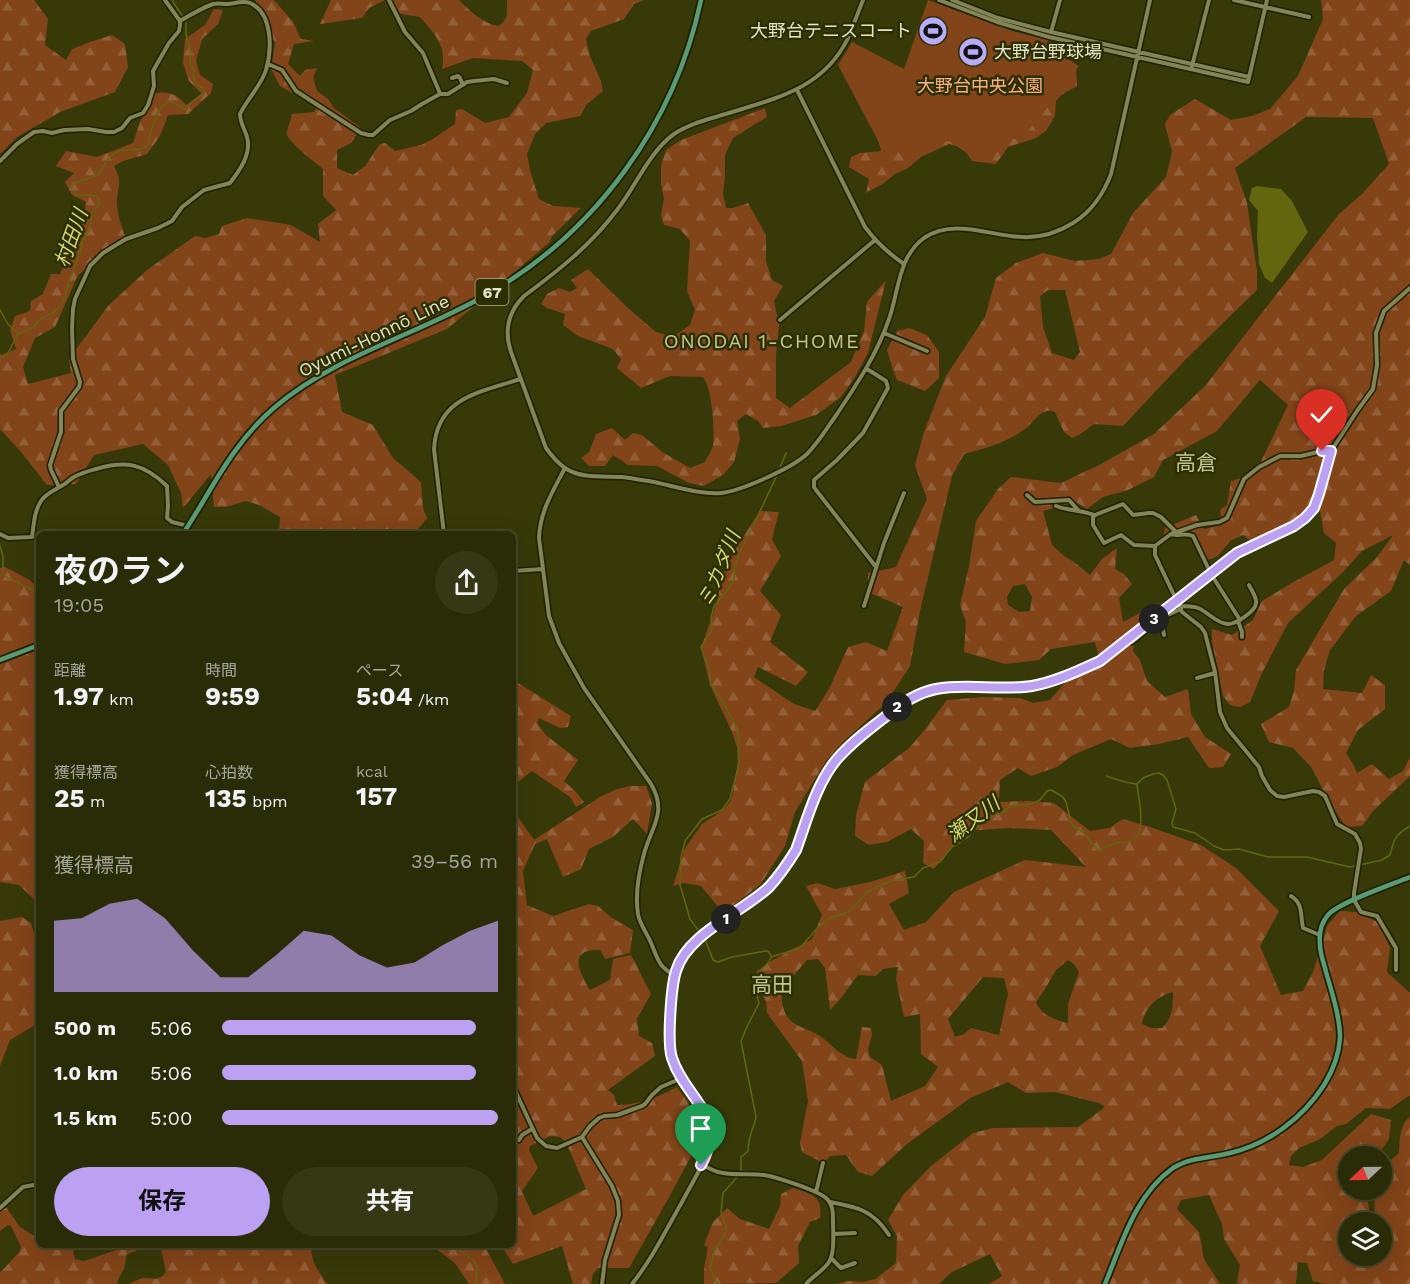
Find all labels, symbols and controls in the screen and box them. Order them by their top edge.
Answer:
sports icon: 大野台テニスコート [917,15,949,47]
place label: 大野台テニスコート [750,20,912,41]
sports icon: 大野台野球場 [957,36,989,68]
place label: 大野台野球場 [994,41,1102,62]
park label: 大野台中央公園 [917,75,1043,96]
water label: 村田川 [49,204,93,270]
road number: 67 [476,279,508,305]
street label: Oyumi-Honnō Line [295,290,453,381]
district label: ONODAI 1-CHOME [664,329,860,353]
pin [1296,389,1347,451]
icon: check [1305,398,1338,431]
district label: 高倉 [1175,450,1217,475]
water label: ミカダ川 [693,526,746,611]
text: 夜のラン [54,551,186,590]
button: share [435,551,498,614]
text: 19:05 [54,593,104,617]
pin: 3 [1139,604,1169,634]
text: 3 [1149,609,1159,628]
text: 距離 [54,661,86,680]
text: 時間 [205,661,237,680]
text: ペース [356,661,403,680]
text: 1.97 [54,681,104,711]
text: 9:59 [205,681,260,711]
text: 5:04 [356,681,413,711]
text: km [104,690,134,709]
text: /km [413,690,449,709]
pin: 2 [882,692,912,722]
text: 2 [892,697,902,716]
text: kcal [356,762,388,781]
text: 獲得標高 [54,763,118,782]
text: 心拍数 [205,763,253,782]
text: 157 [356,781,397,811]
text: 25 [54,783,85,813]
text: 135 [205,783,247,813]
water label: 瀬又川 [942,790,1006,847]
text: m [85,792,105,811]
text: bpm [247,792,288,811]
text: 39–56 m [411,849,498,873]
text: 獲得標高 [54,853,134,877]
pin: 1 [711,904,741,934]
text: 1 [723,909,729,928]
district label: 高田 [751,972,793,997]
text: 500 m [54,1016,116,1040]
text: 5:06 [150,1016,192,1040]
text: 1.0 km [54,1061,118,1085]
text: 5:06 [150,1061,192,1085]
pin [675,1103,726,1165]
text: 1.5 km [54,1106,117,1130]
text: 5:00 [150,1106,192,1130]
icon: arrive [684,1112,717,1145]
north arrow [1338,1146,1392,1200]
map controls [1338,1146,1392,1266]
button: 保存 [54,1167,270,1236]
button: 共有 [282,1167,498,1236]
button: layers [1338,1212,1392,1266]

